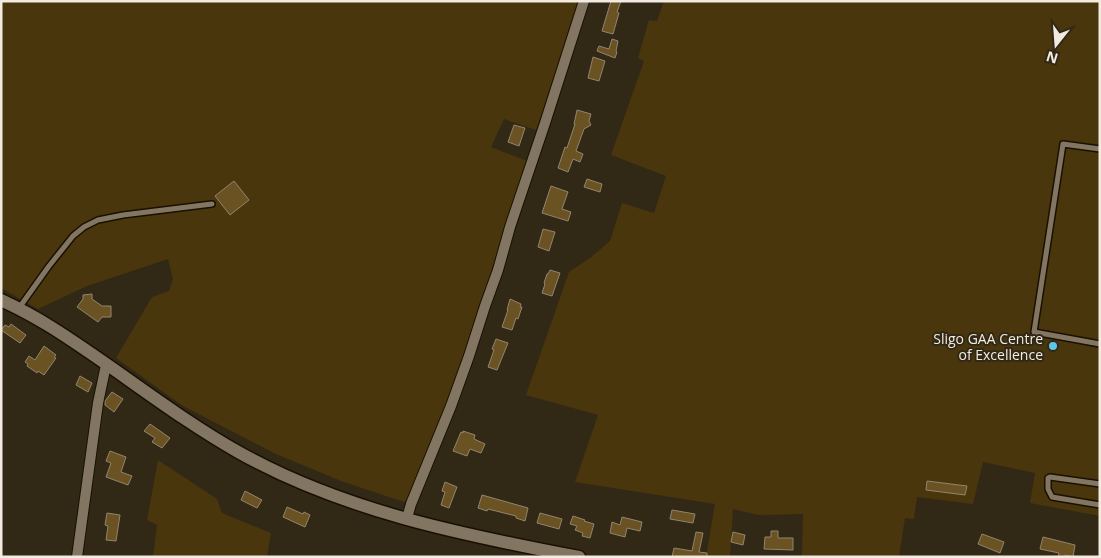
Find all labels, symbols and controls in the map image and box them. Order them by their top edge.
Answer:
north arrow [1031,20,1081,70]
text: N [1044,47,1060,69]
place label: Sligo GAA Centre of Excellence [933,329,1043,364]
marker: Sligo GAA Centre of Excellence [1047,340,1059,352]

